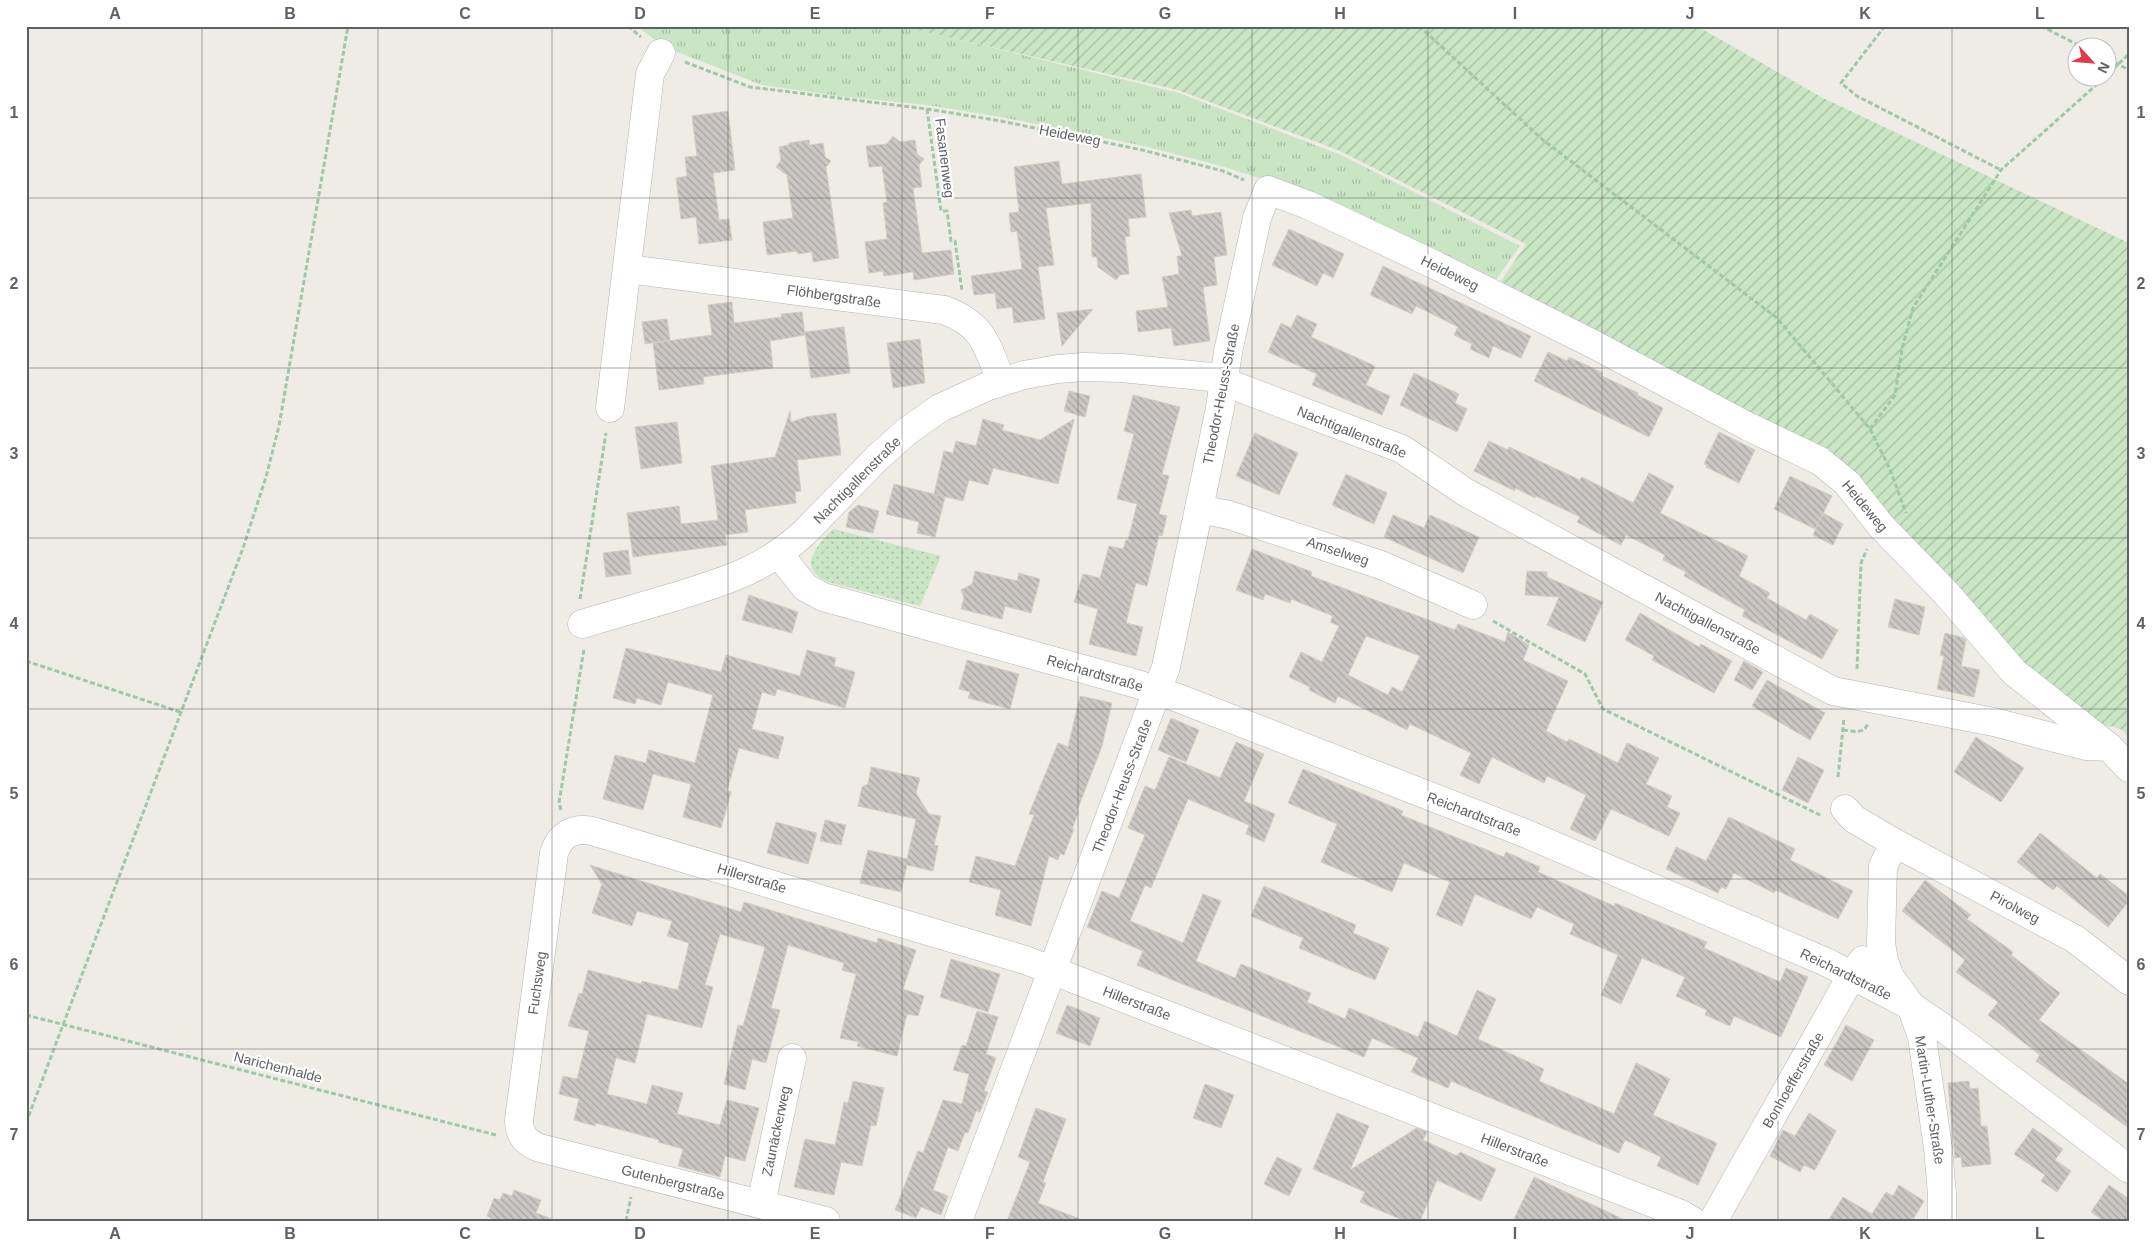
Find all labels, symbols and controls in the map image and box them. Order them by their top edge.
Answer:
text: A [109,5,121,22]
text: B [284,5,296,22]
text: C [459,5,471,22]
text: D [634,5,646,22]
text: E [810,5,821,22]
text: F [985,5,995,22]
text: G [1159,5,1171,22]
text: H [1334,5,1346,22]
text: I [1513,5,1517,22]
text: J [1686,5,1694,22]
text: K [1859,5,1871,22]
text: L [2035,5,2045,22]
north arrow [2068,38,2118,88]
text: N [2094,60,2113,76]
text: 1 [10,104,19,121]
text: 1 [2137,104,2146,121]
street label: Fasanenweg [932,117,958,199]
street label: Heideweg [1038,121,1102,149]
street label: Heideweg [1419,252,1481,294]
text: 2 [10,275,19,292]
text: 2 [2137,275,2146,292]
street label: Flöhbergstraße [786,281,882,311]
street label: Theodor-Heuss-Straße [1199,322,1243,466]
street label: Nachtigallenstraße [1295,403,1409,461]
street label: Nachtigallenstraße [810,433,904,527]
text: 3 [10,445,19,462]
text: 3 [2137,445,2146,462]
street label: Heideweg [1839,477,1891,535]
street label: Amselweg [1305,533,1371,569]
street label: Nachtigallenstraße [1653,589,1763,658]
text: 4 [10,615,19,632]
text: 4 [2137,615,2146,632]
street label: Reichardtstraße [1045,652,1145,694]
street label: Theodor-Heuss-Straße [1089,716,1155,856]
text: 5 [10,785,19,802]
text: 5 [2137,785,2146,802]
street label: Reichardtstraße [1425,789,1524,839]
street label: Hillerstraße [715,860,789,896]
street label: Pirolweg [1988,887,2042,927]
street label: Reichardtstraße [1798,945,1894,1003]
street label: Fuchsweg [525,950,549,1016]
text: 6 [10,956,19,973]
text: 6 [2137,956,2146,973]
street label: Hillerstraße [1101,983,1173,1023]
street label: Bonhoefferstraße [1759,1029,1827,1131]
street label: Martin-Luther-Straße [1912,1035,1948,1166]
street label: Narichenhalde [232,1048,324,1086]
street label: Zaunäckerweg [759,1084,793,1178]
text: 7 [10,1126,19,1143]
text: 7 [2137,1126,2146,1143]
street label: Hillerstraße [1479,1130,1551,1170]
street label: Gutenbergstraße [620,1161,726,1203]
text: A [109,1225,121,1242]
text: B [284,1225,296,1242]
text: C [459,1225,471,1242]
text: D [634,1225,646,1242]
text: E [810,1225,821,1242]
text: F [985,1225,995,1242]
text: G [1159,1225,1171,1242]
text: H [1334,1225,1346,1242]
text: I [1513,1225,1517,1242]
text: J [1686,1225,1694,1242]
text: K [1859,1225,1871,1242]
text: L [2035,1225,2045,1242]

